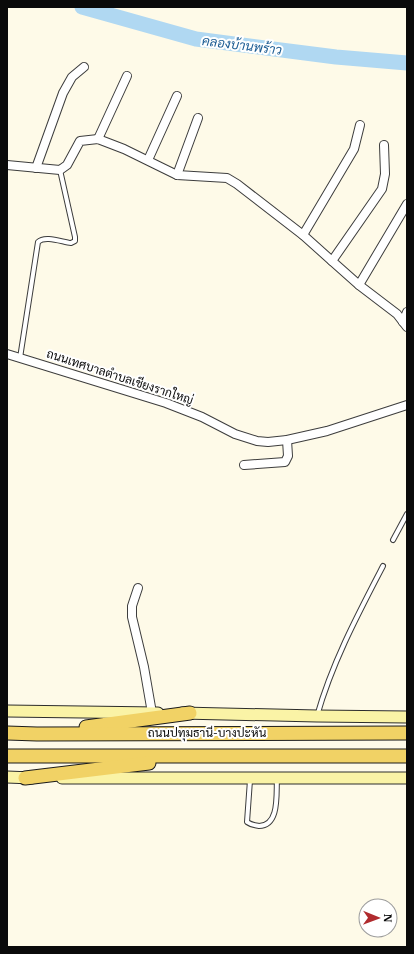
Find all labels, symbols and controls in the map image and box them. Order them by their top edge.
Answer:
water label: คลองบ้านพร้าว [201,32,283,59]
street label: ถนนเทศบาลตำบลเชียงรากใหญ่ [45,346,195,407]
street label: ถนนปทุมธานี-บางปะหัน [148,725,267,742]
north arrow [358,898,398,938]
text: N [381,914,395,923]

